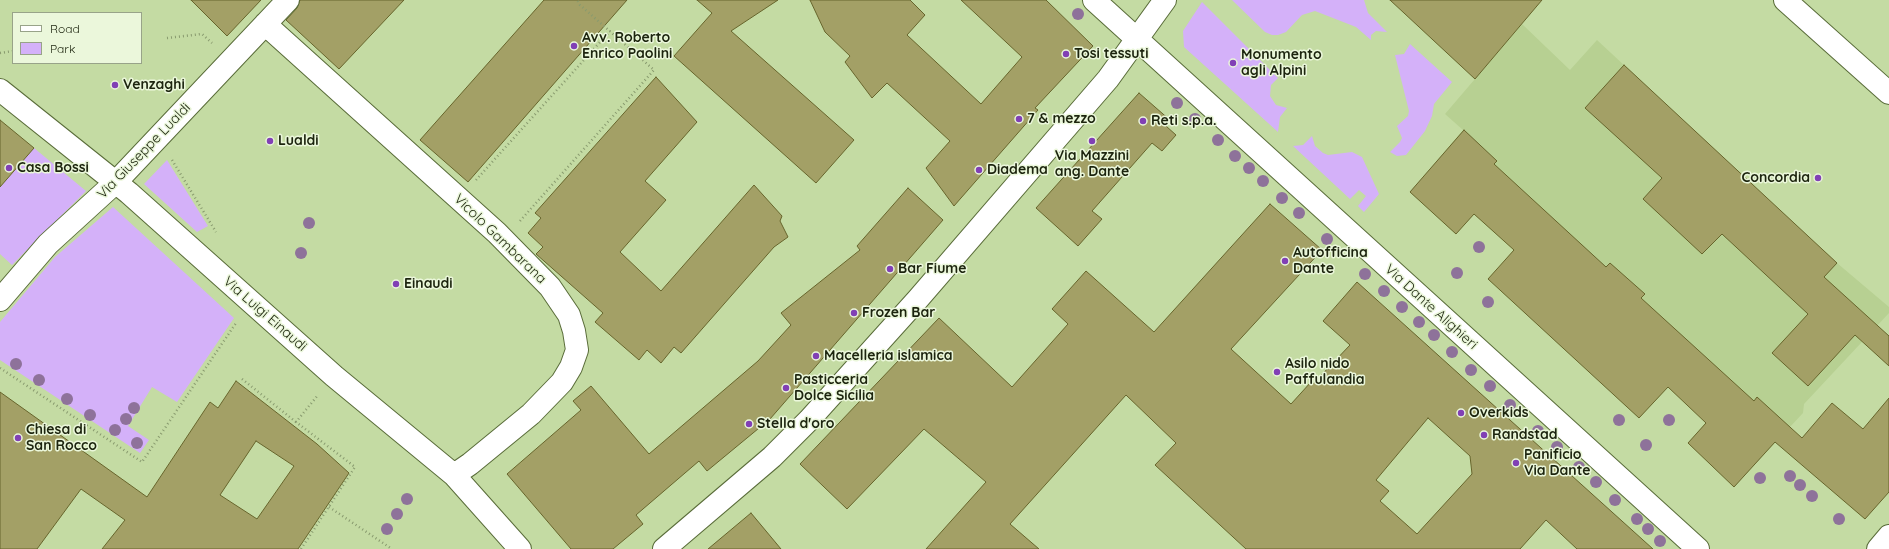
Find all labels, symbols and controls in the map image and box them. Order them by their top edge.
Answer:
legend [12,12,142,64]
text: Road [50,21,80,36]
place label: Avv. Roberto Enrico Paolini [582,30,672,62]
text: Park [50,41,75,56]
marker: Avv. Roberto Enrico Paolini [569,41,579,51]
place label: Tosi tessuti [1074,46,1148,62]
place label: Monumento agli Alpini [1241,47,1322,80]
marker: Tosi tessuti [1061,49,1071,59]
marker: Monumento agli Alpini [1228,58,1238,68]
place label: Venzaghi [123,77,185,93]
marker: Venzaghi [110,80,120,90]
street label: Via Giuseppe Lualdi [94,100,194,202]
place label: 7 & mezzo [1027,111,1096,127]
place label: Reti s.p.a. [1151,113,1217,129]
marker: 7 & mezzo [1014,114,1024,124]
marker: Reti s.p.a. [1138,116,1148,126]
place label: Lualdi [278,133,319,149]
marker: Lualdi [265,136,275,146]
marker: Via Mazzini ang. Dante [1087,136,1097,146]
place label: Via Mazzini ang. Dante [1055,148,1129,180]
place label: Casa Bossi [17,160,89,176]
place label: Diadema [987,162,1048,178]
marker: Casa Bossi [4,163,14,173]
marker: Diadema [974,165,984,175]
place label: Concordia [1741,170,1810,186]
marker: Concordia [1813,173,1823,183]
street label: Vicolo Gambarana [450,191,550,287]
place label: Autofficina Dante [1293,245,1368,278]
marker: Autofficina Dante [1280,256,1290,266]
place label: Bar Fiume [898,261,967,277]
street label: Via Dante Alighieri [1381,261,1481,353]
marker: Bar Fiume [885,264,895,274]
street label: Via Luigi Einaudi [220,273,310,355]
place label: Einaudi [404,276,453,292]
marker: Einaudi [391,279,401,289]
place label: Frozen Bar [862,305,935,321]
marker: Frozen Bar [849,308,859,318]
place label: Macelleria islamica [824,348,952,364]
marker: Macelleria islamica [811,351,821,361]
place label: Asilo nido Paffulandia [1285,356,1364,388]
marker: Asilo nido Paffulandia [1272,367,1282,377]
place label: Pasticceria Dolce Sicilia [794,372,874,404]
marker: Pasticceria Dolce Sicilia [781,383,791,393]
place label: Overkids [1469,405,1529,421]
marker: Overkids [1456,408,1466,418]
place label: Stella d'oro [757,416,835,432]
marker: Stella d'oro [744,419,754,429]
place label: Chiesa di San Rocco [26,422,97,454]
place label: Randstad [1492,427,1558,443]
marker: Randstad [1479,430,1489,440]
marker: Chiesa di San Rocco [13,433,23,443]
place label: Panificio Via Dante [1524,447,1591,480]
marker: Panificio Via Dante [1511,458,1521,468]

